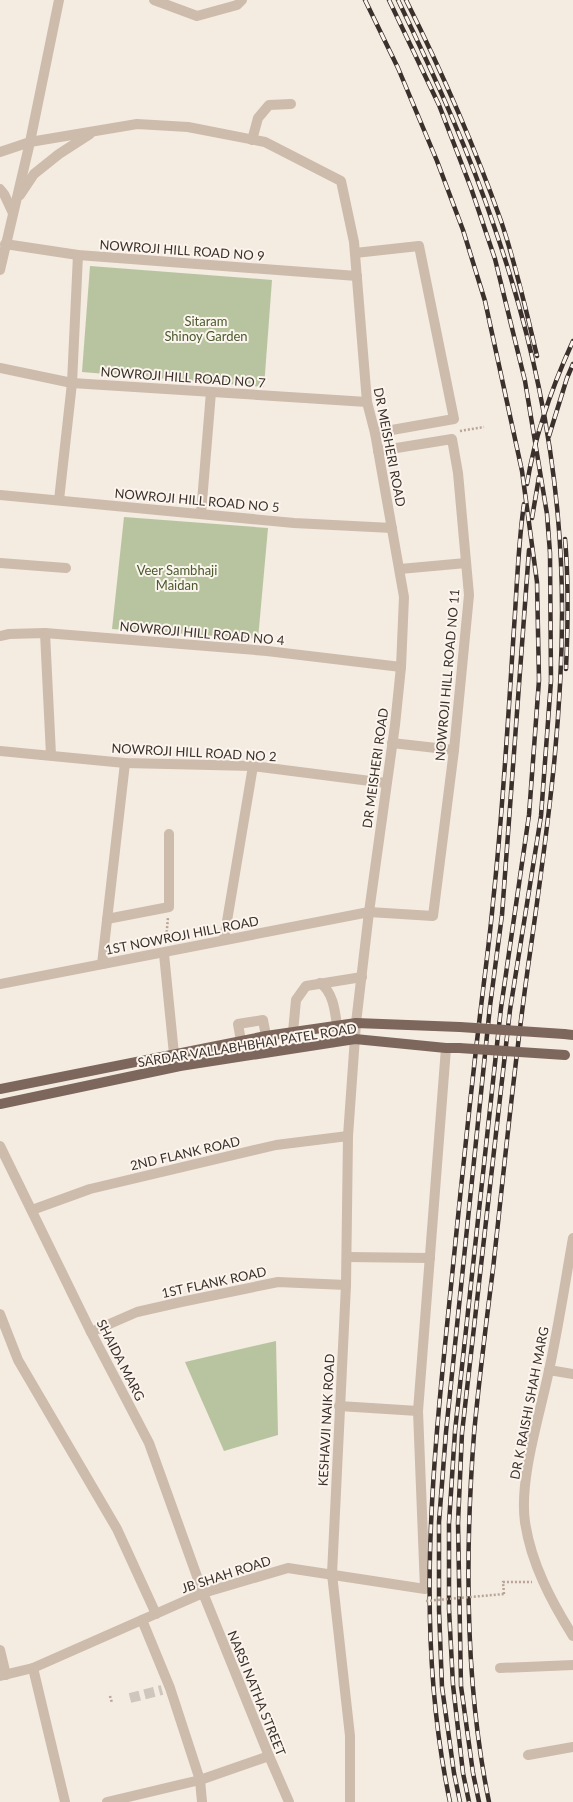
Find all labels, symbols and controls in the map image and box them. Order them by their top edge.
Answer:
street label: NOWROJI HILL ROAD NO 9 [99,236,265,264]
park label: Sitaram Shinoy Garden [164,313,248,344]
street label: NOWROJI HILL ROAD NO 7 [100,363,267,391]
street label: DR MEISHERI ROAD [371,386,409,508]
street label: NOWROJI HILL ROAD NO 5 [114,485,280,515]
park label: Veer Sambhaji Maidan [137,562,217,593]
street label: NOWROJI HILL ROAD NO 11 [431,588,463,762]
street label: NOWROJI HILL ROAD NO 4 [119,618,286,648]
street label: DR MEISHERI ROAD [359,707,391,829]
street label: NOWROJI HILL ROAD NO 2 [111,740,277,764]
street label: 1ST NOWROJI HILL ROAD [104,912,260,958]
street label: SARDAR VALLABHBHAI PATEL ROAD [136,1020,358,1070]
street label: 2ND FLANK ROAD [128,1133,242,1173]
street label: 1ST FLANK ROAD [160,1263,268,1301]
street label: SHAIDA MARG [94,1317,148,1403]
street label: DR K RAISHI SHAH MARG [506,1325,552,1481]
street label: KESHAVJI NAIK ROAD [315,1353,337,1487]
street label: JB SHAH ROAD [179,1552,273,1596]
street label: NARSI NATHA STREET [225,1628,290,1758]

